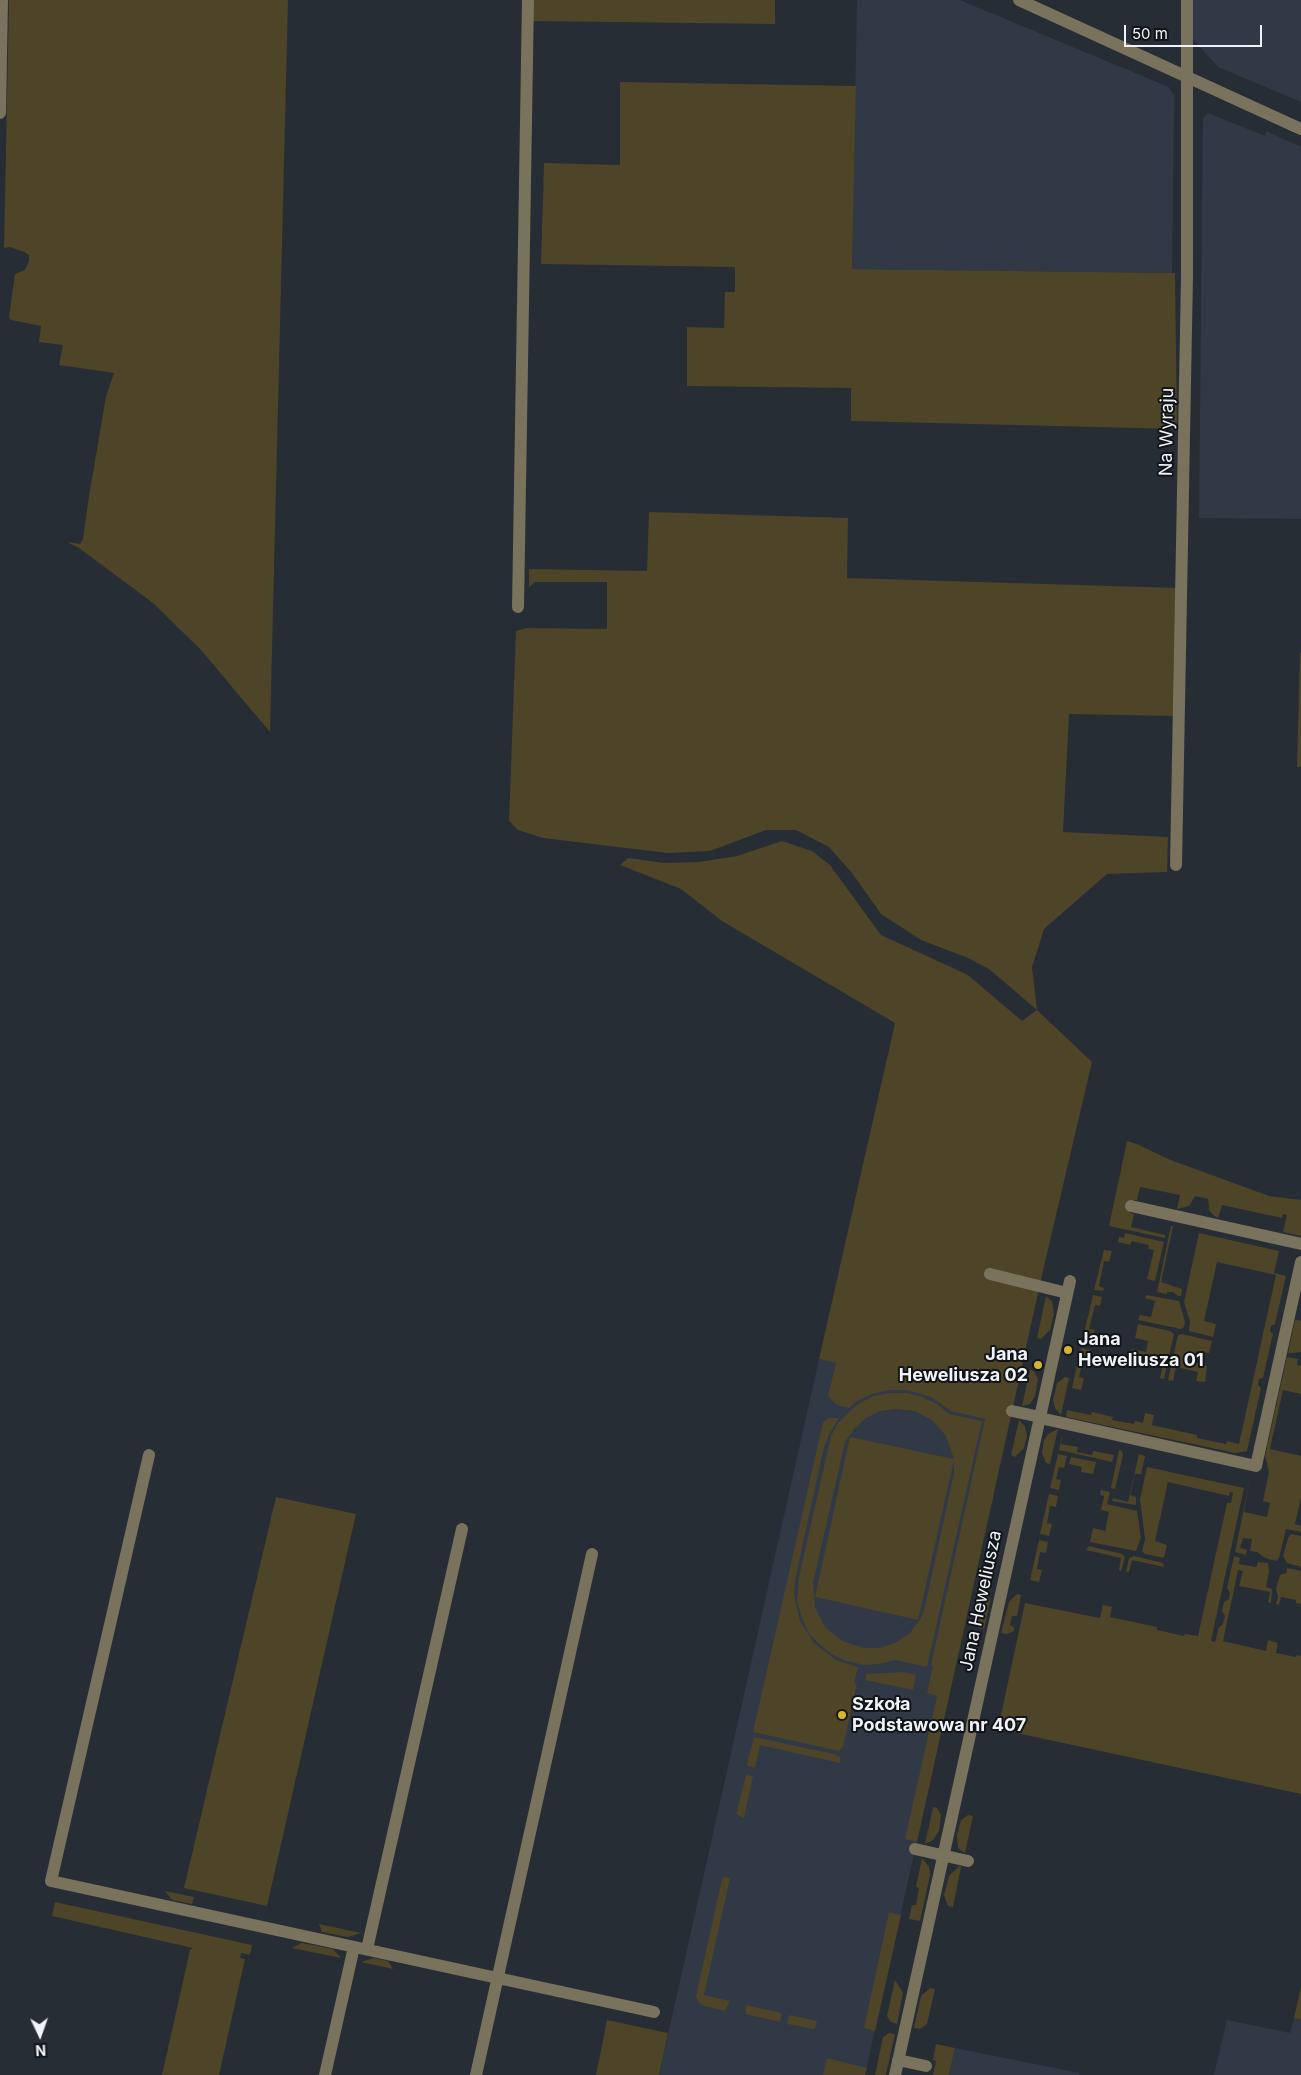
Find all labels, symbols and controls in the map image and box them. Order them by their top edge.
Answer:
scale bar [1126,15,1264,47]
text: 50 m [1132,24,1168,43]
street label: Na Wyraju [1155,388,1179,476]
place label: Jana Heweliusza 01 [1078,1329,1204,1372]
place label: Jana Heweliusza 02 [899,1344,1028,1386]
marker: Jana Heweliusza 01 [1062,1344,1074,1356]
marker: Jana Heweliusza 02 [1032,1359,1044,1371]
street label: Jana Heweliusza [956,1529,1006,1673]
place label: Szkoła Podstawowa nr 407 [852,1694,1026,1736]
marker: Szkoła Podstawowa nr 407 [836,1709,848,1721]
north arrow [15,2010,65,2060]
text: N [35,2042,47,2059]

